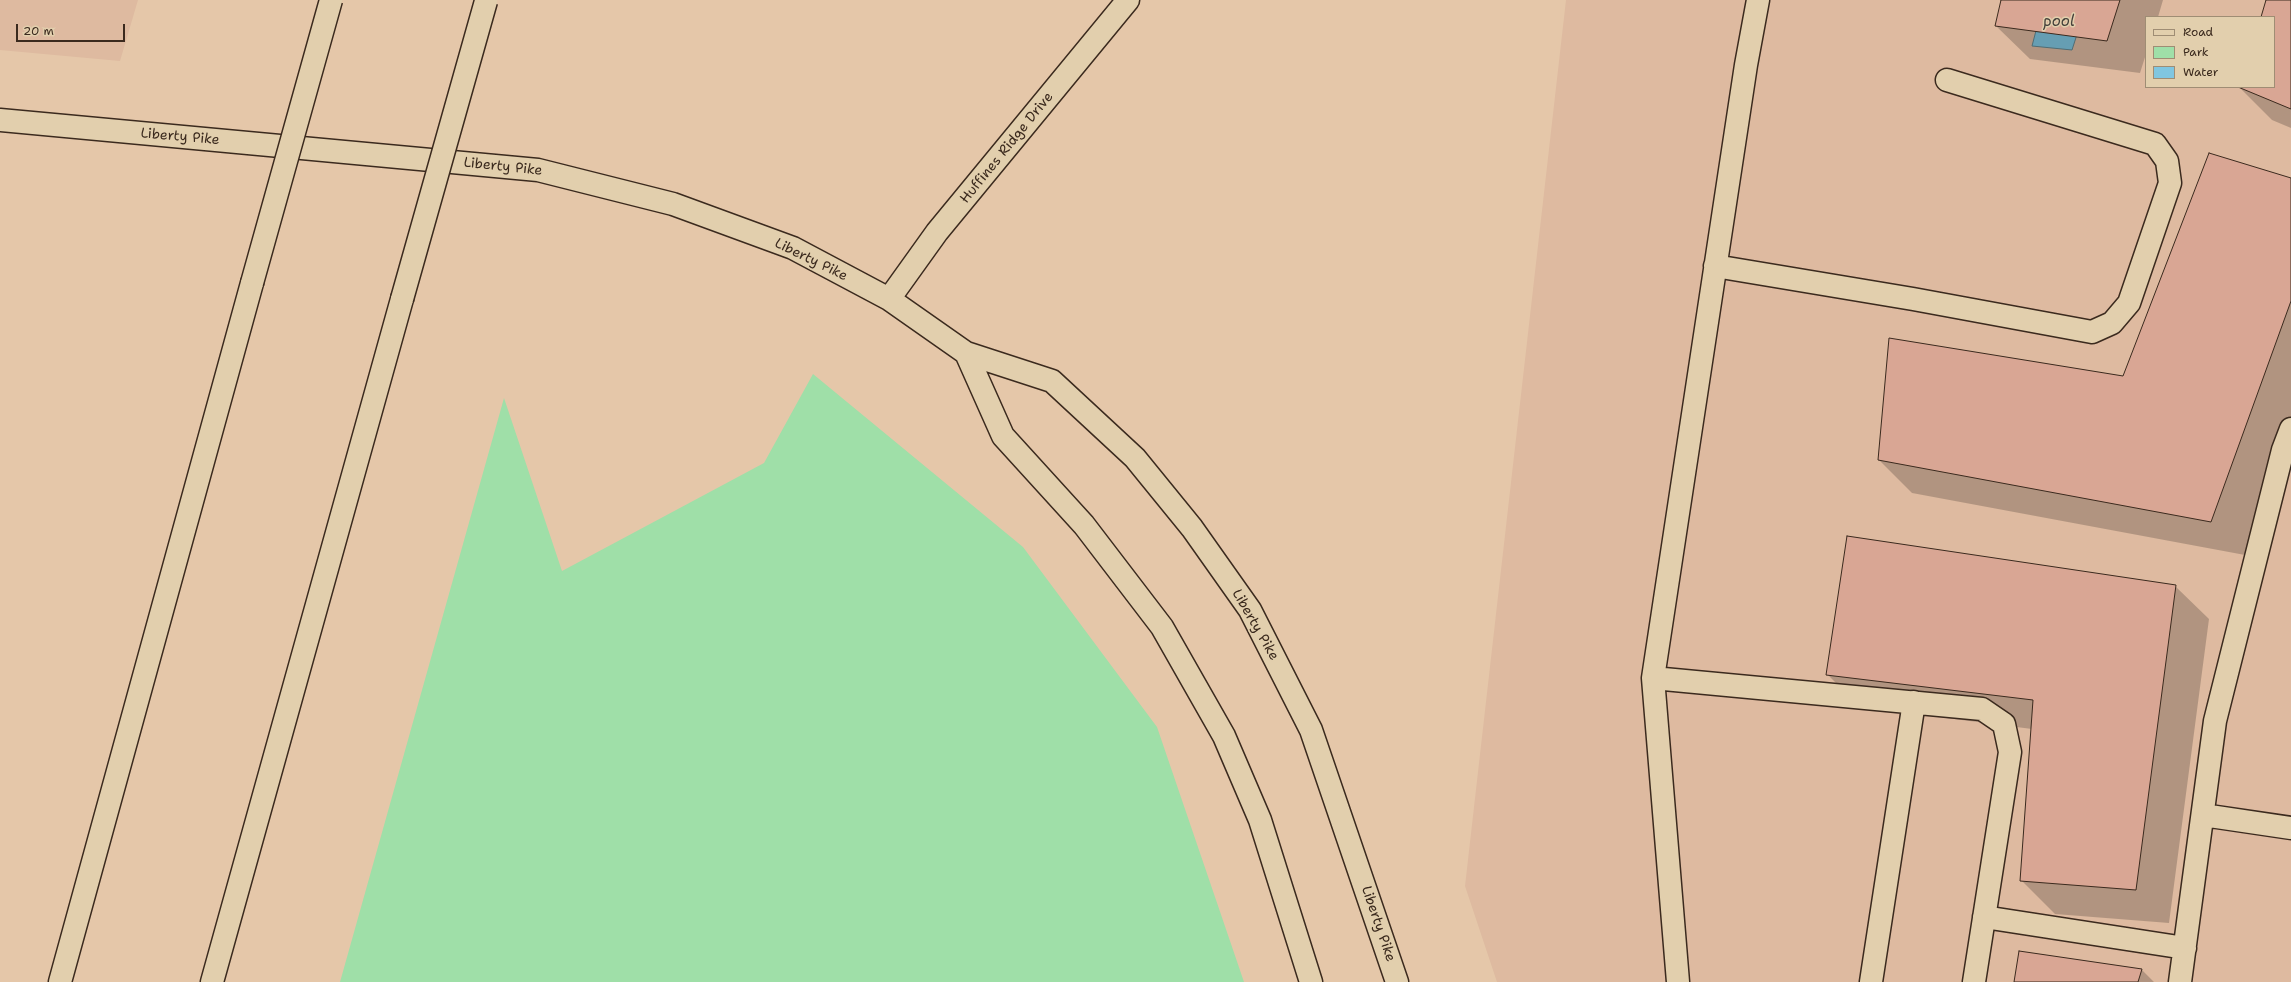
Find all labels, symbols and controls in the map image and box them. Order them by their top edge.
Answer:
water label: pool [2043,13,2075,31]
scale bar [18,16,127,42]
legend [2145,16,2275,88]
text: 20 m [23,23,54,39]
text: Road [2183,24,2213,40]
text: Park [2183,44,2209,60]
text: Water [2183,64,2218,80]
street label: Huffines Ridge Drive [957,89,1057,207]
street label: Liberty Pike [140,125,220,149]
street label: Liberty Pike [463,155,543,179]
street label: Liberty Pike [772,235,850,285]
street label: Liberty Pike [1228,587,1282,663]
street label: Liberty Pike [1357,884,1399,964]

